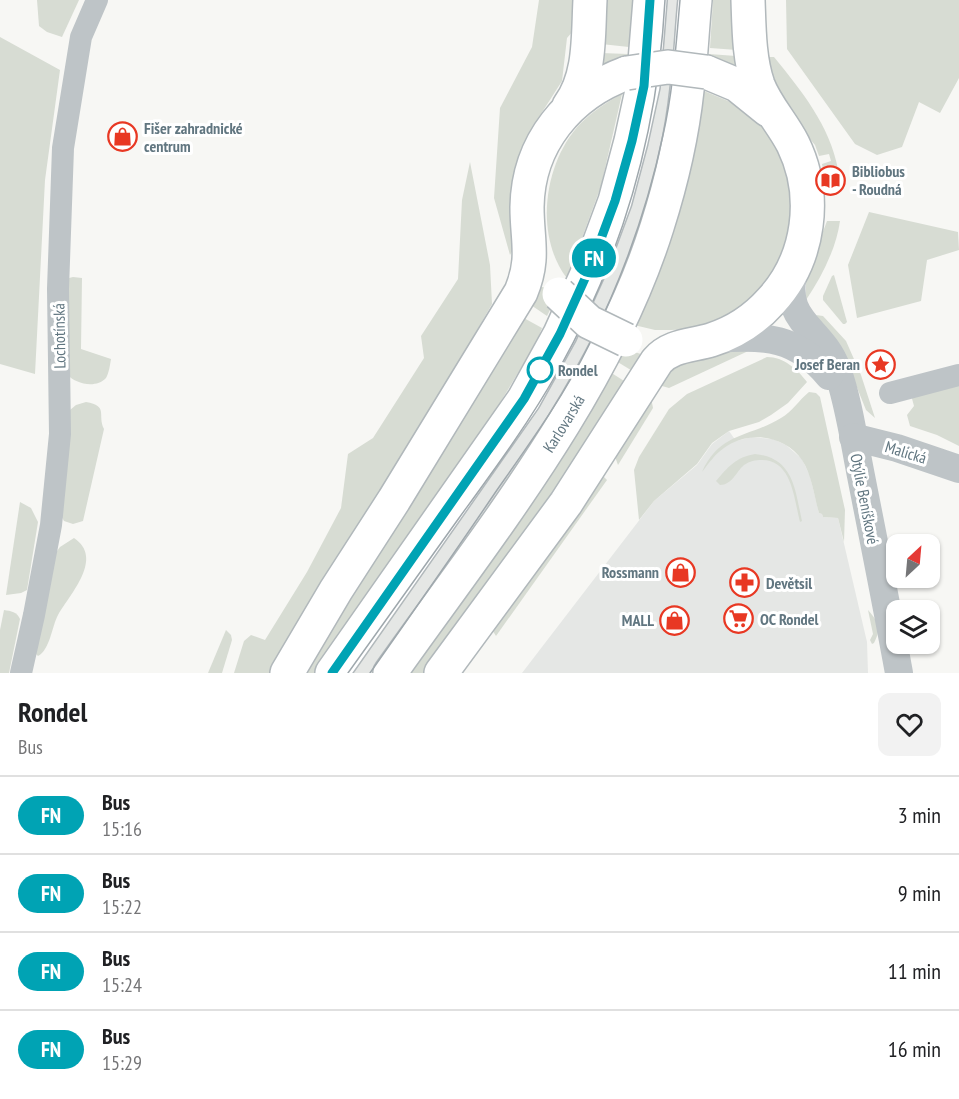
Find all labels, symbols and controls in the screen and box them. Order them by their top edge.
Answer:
place label: Fišer zahradnické centrum [144,118,243,156]
shop icon: Fišer zahradnické centrum [107,121,139,153]
place label: Bibliobus - Roudná [852,161,905,199]
library icon: Bibliobus - Roudná [815,164,847,196]
line badge: FN [567,238,621,278]
text: FN [584,245,604,272]
street label: Lochotínská [48,303,70,369]
place icon: Josef Beran [865,348,897,380]
place label: Josef Beran [794,354,860,374]
marker: Rondel [527,357,553,383]
place label: Rondel [558,360,598,380]
street label: Karlovarská [538,391,589,456]
street label: Malická [883,436,929,468]
street label: Otýlie Beníškové [846,452,884,546]
north arrow [886,534,940,588]
map controls [886,534,940,654]
shop icon: Rossmann [664,556,696,588]
place label: Rossmann [602,562,659,582]
pharmacy icon: Devětsil [729,567,761,599]
place label: Devětsil [766,573,812,593]
button: layers [886,600,940,654]
supermarket icon: OC Rondel [723,603,755,635]
shop icon: MALL [659,604,691,636]
place label: OC Rondel [760,609,819,629]
place label: MALL [622,610,654,630]
text: Rondel [18,693,87,730]
button: heart [878,693,941,756]
text: Bus [18,734,43,760]
text: Bus [102,788,130,816]
text: 3 min [898,801,941,829]
text: FN [41,802,61,829]
text: 15:16 [102,816,142,842]
text: Bus [102,866,130,894]
text: 9 min [898,879,941,907]
text: FN [41,880,61,907]
text: 15:22 [102,894,142,920]
text: Bus [102,944,130,972]
text: 11 min [888,957,941,985]
text: FN [41,958,61,985]
text: 15:24 [102,972,142,998]
text: Bus [102,1022,130,1050]
text: 16 min [888,1035,941,1063]
text: FN [41,1036,61,1063]
text: 15:29 [102,1050,142,1076]

